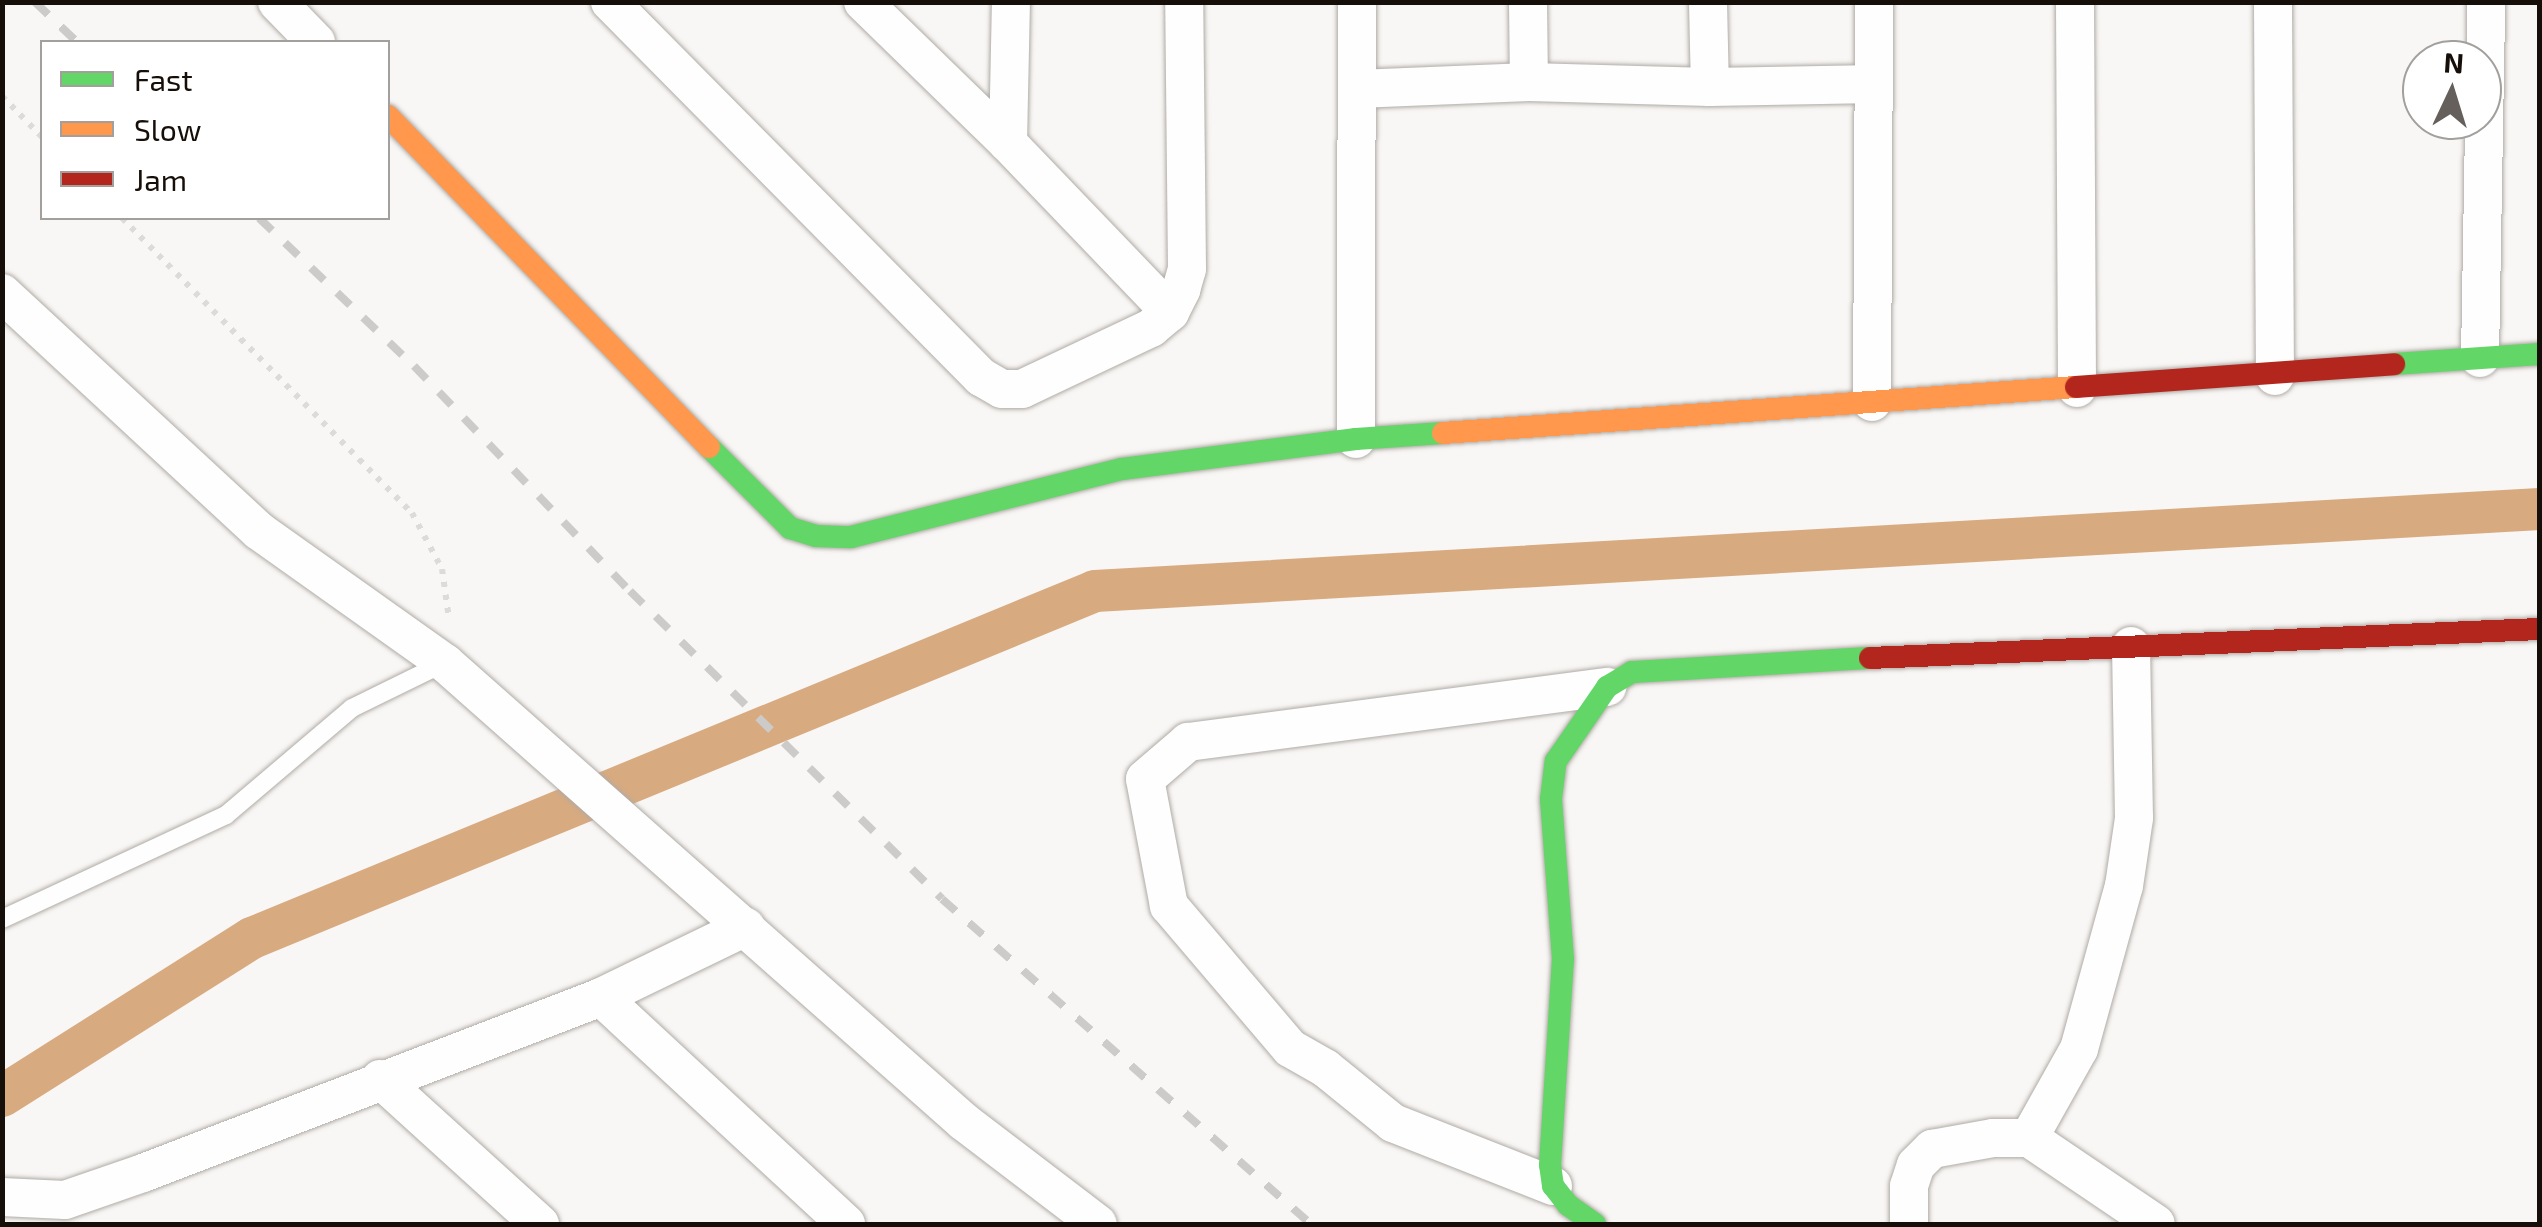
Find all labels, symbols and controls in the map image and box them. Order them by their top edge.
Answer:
legend [40,40,390,220]
north arrow [2402,40,2502,140]
text: N [2443,44,2465,80]
text: Fast [134,61,193,97]
text: Slow [134,111,201,147]
text: Jam [134,161,187,197]

